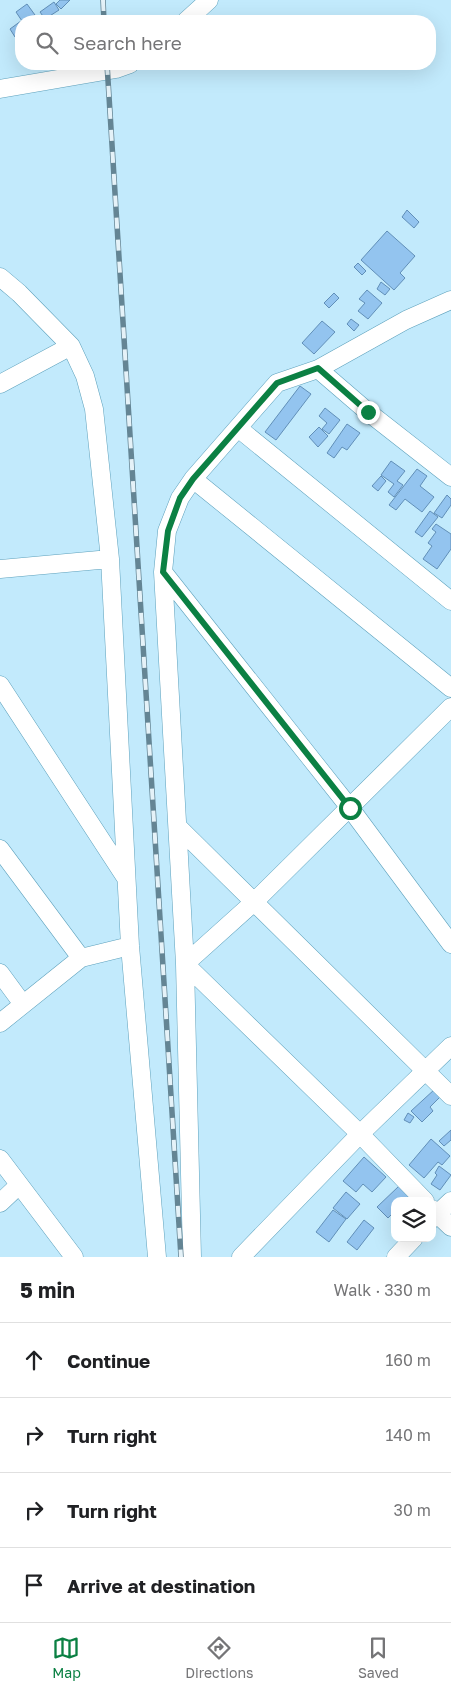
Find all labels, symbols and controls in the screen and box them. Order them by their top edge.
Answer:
search box [15,15,436,70]
icon: search [33,29,61,57]
text: Search here [73,31,182,54]
route end [357,401,380,424]
route start [339,797,362,820]
map controls [391,1197,436,1242]
button: layers [391,1197,436,1242]
text: 5 min [20,1277,75,1303]
text: Walk · 330 m [333,1280,431,1300]
icon: ahead [20,1346,48,1374]
text: Continue [67,1349,150,1372]
text: 160 m [385,1350,431,1370]
icon: right [20,1421,48,1449]
text: Turn right [67,1424,157,1447]
text: 140 m [385,1425,431,1445]
icon: right [20,1496,48,1524]
text: Turn right [67,1499,157,1522]
text: 30 m [394,1500,431,1520]
icon: arrive [20,1571,48,1599]
text: Arrive at destination [67,1574,255,1597]
tab: Map [52,1634,81,1681]
tab: Directions [185,1634,254,1681]
tab: Saved [358,1634,399,1681]

